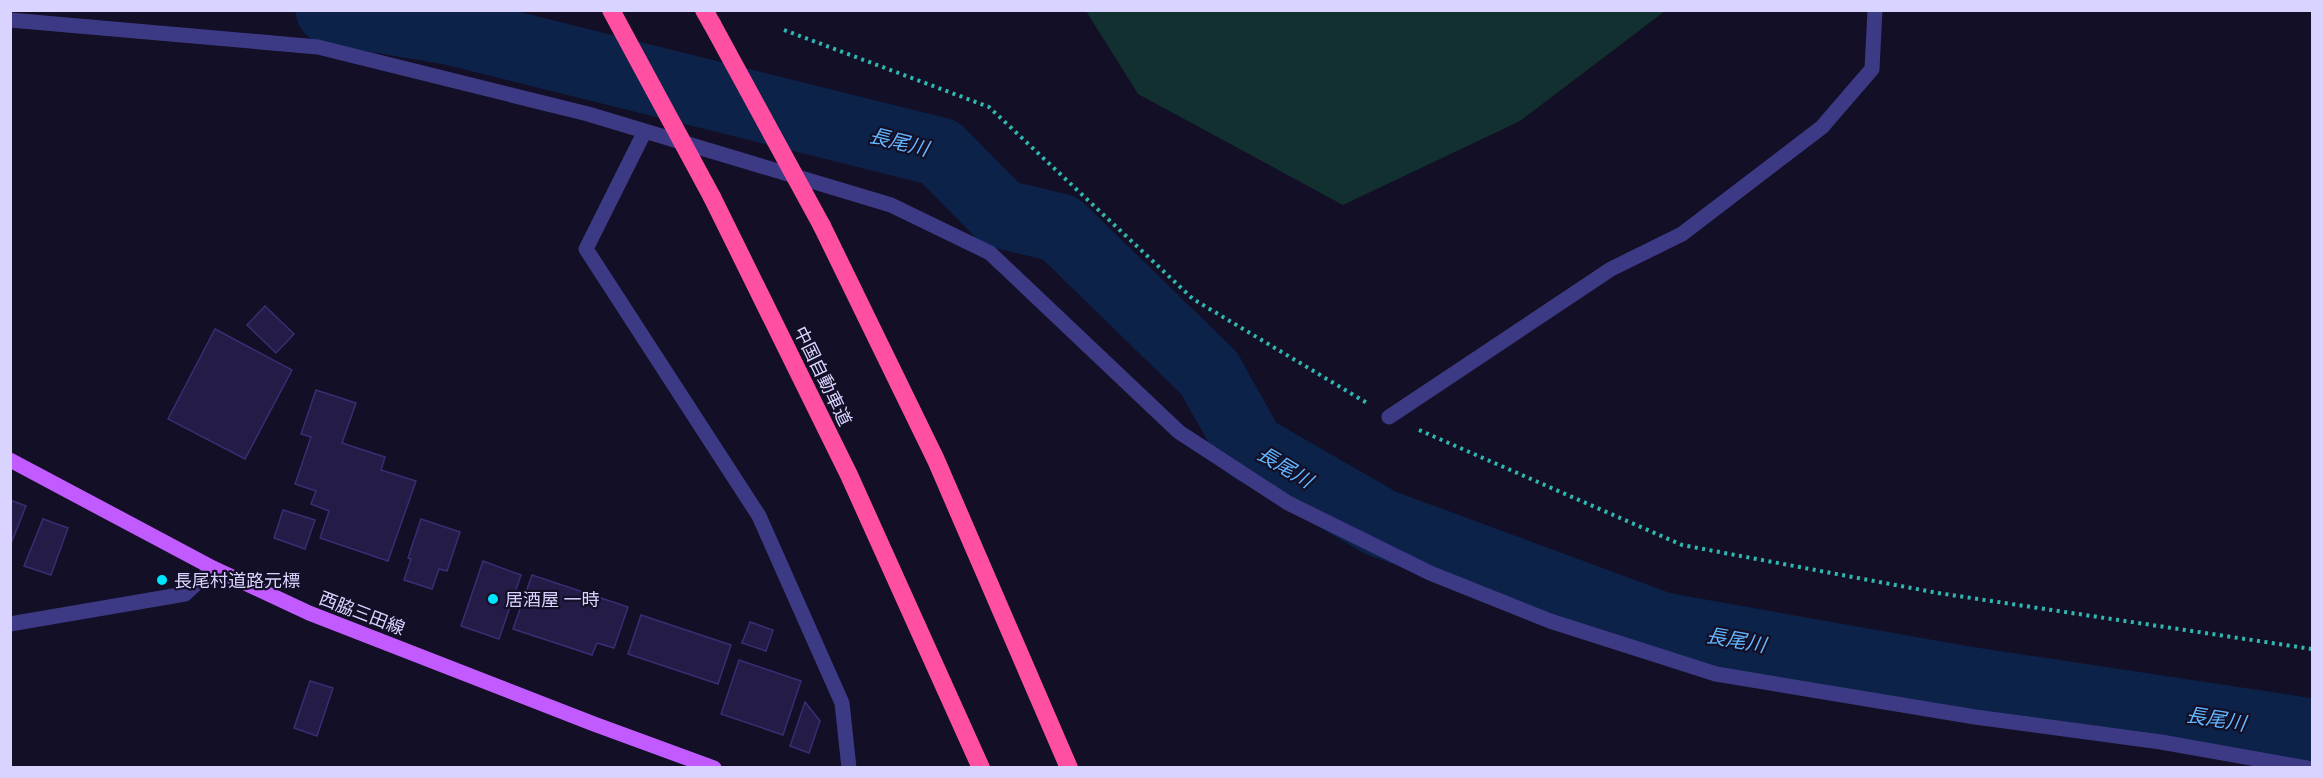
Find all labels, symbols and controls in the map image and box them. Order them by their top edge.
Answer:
water label: 長尾川 [867,123,933,161]
street label: 中国自動車道 [790,323,856,429]
water label: 長尾川 [1253,441,1319,494]
place label: 長尾村道路元標 [174,570,300,591]
marker: 長尾村道路元標 [155,573,169,587]
street label: 西脇三田線 [316,587,408,639]
place label: 居酒屋 一時 [505,589,599,610]
marker: 居酒屋 一時 [486,592,500,606]
water label: 長尾川 [1704,623,1770,657]
water label: 長尾川 [2184,702,2249,736]

